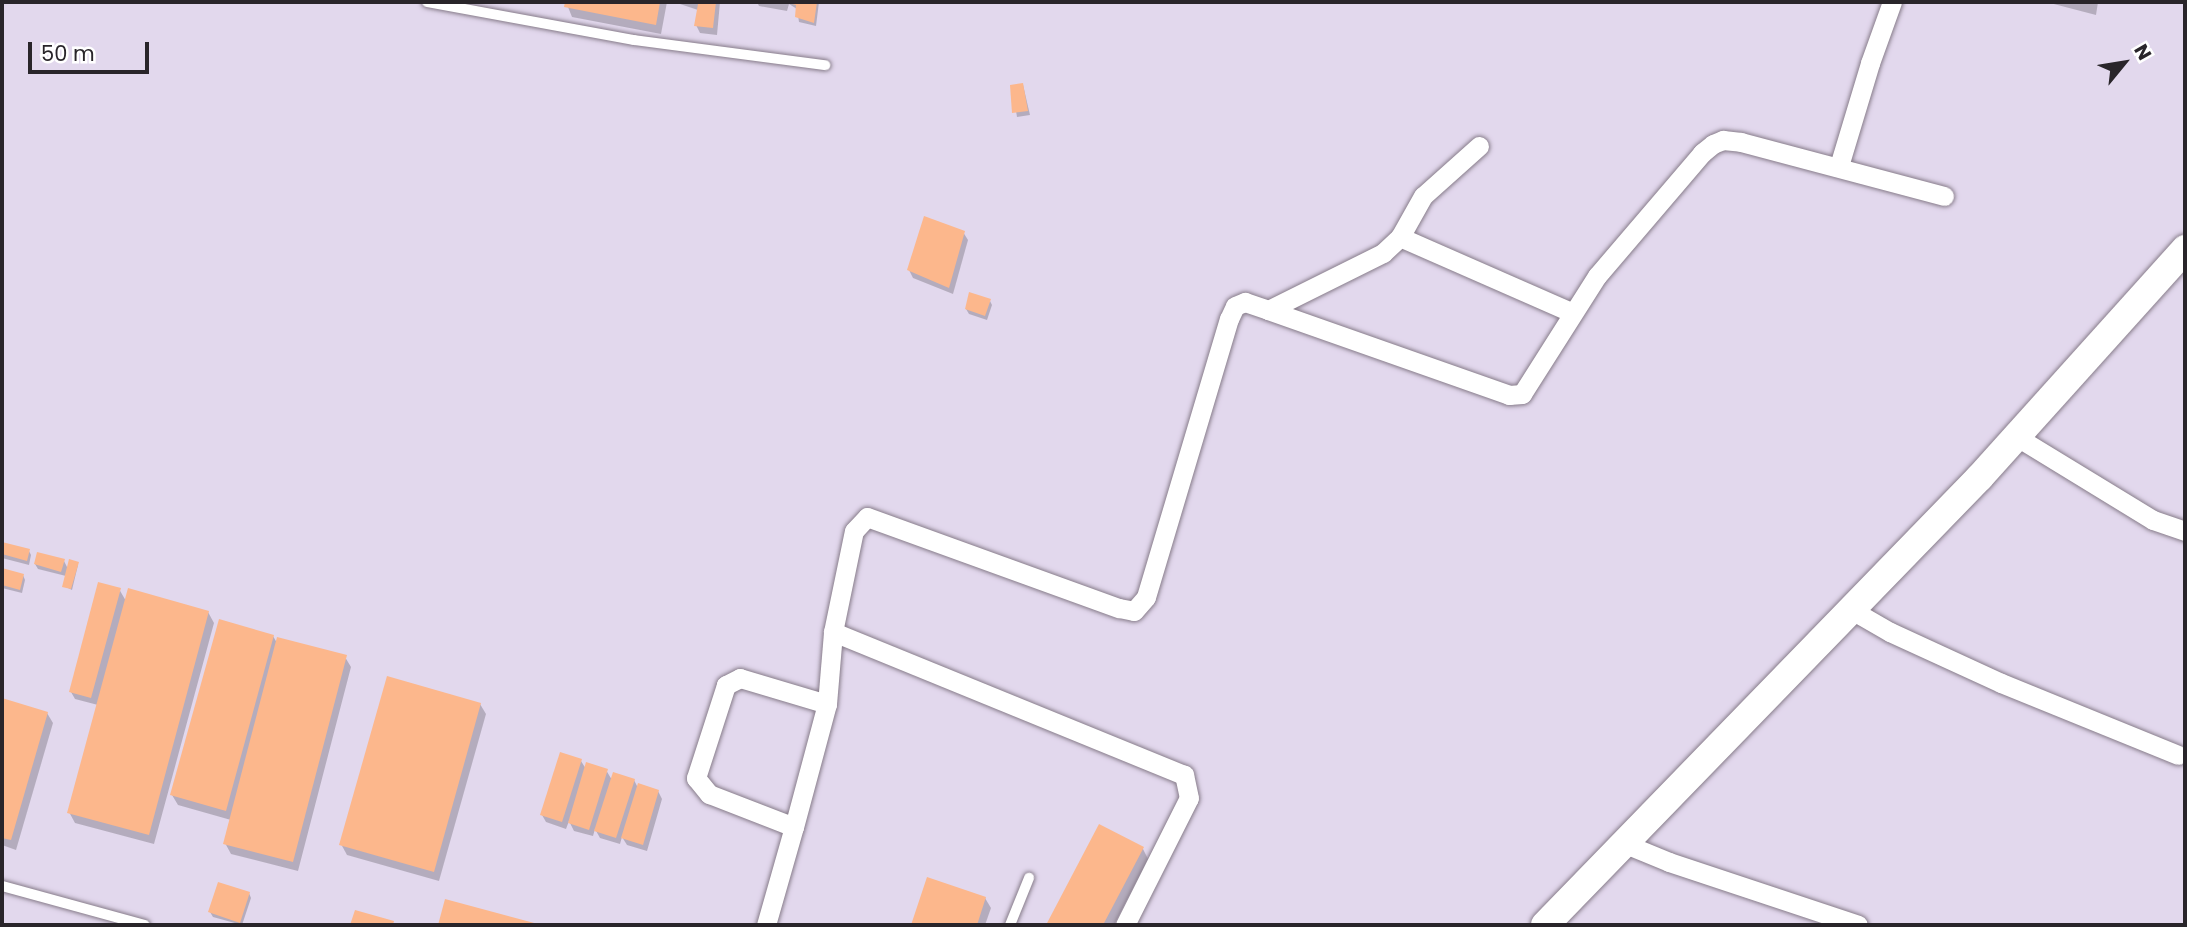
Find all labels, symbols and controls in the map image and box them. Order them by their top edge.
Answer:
scale bar [32,28,152,72]
north arrow [2089,28,2159,98]
text: 50 m [41,39,95,68]
text: N [2127,39,2158,65]

